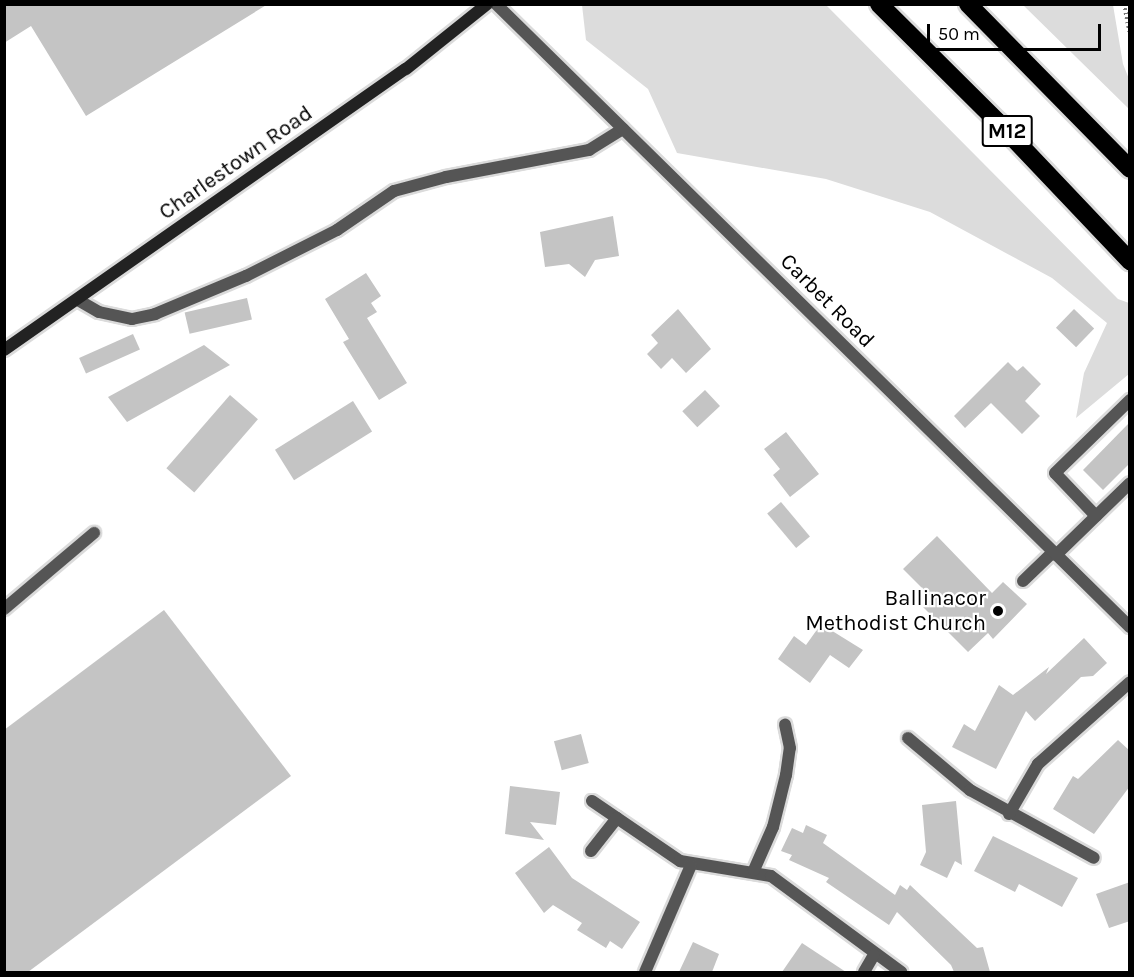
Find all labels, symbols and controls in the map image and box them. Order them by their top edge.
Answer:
scale bar [930,12,1104,50]
text: 50 m [938,23,980,45]
street label: Charlestown Road [154,100,318,226]
road number: M12 [982,113,1032,149]
street label: Carbet Road [775,249,879,353]
place label: Ballinacor Methodist Church [805,585,986,636]
marker: Ballinacor Methodist Church [991,604,1005,618]

